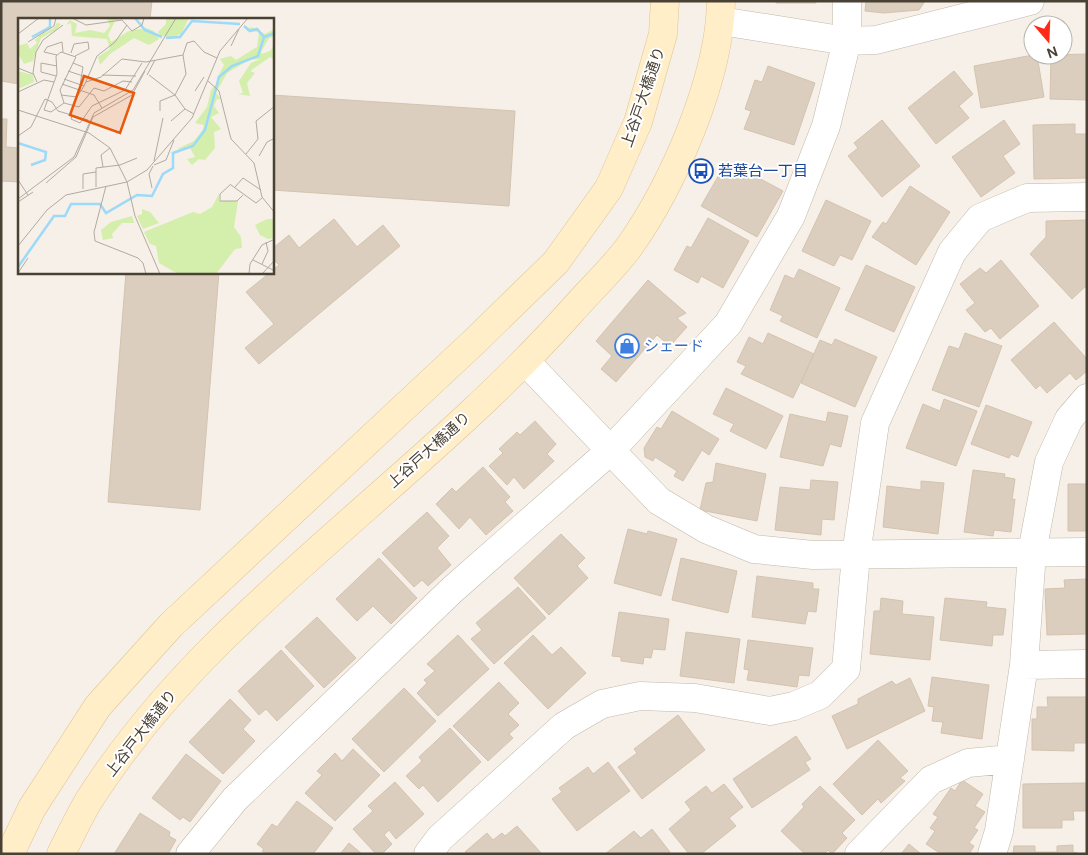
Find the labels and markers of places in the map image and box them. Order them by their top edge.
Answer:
bus stop icon: 若葉台一丁目 [688,158,714,184]
place label: 若葉台一丁目 [718,161,808,181]
shop icon: シェード [614,333,640,359]
place label: シェード [644,336,704,356]

